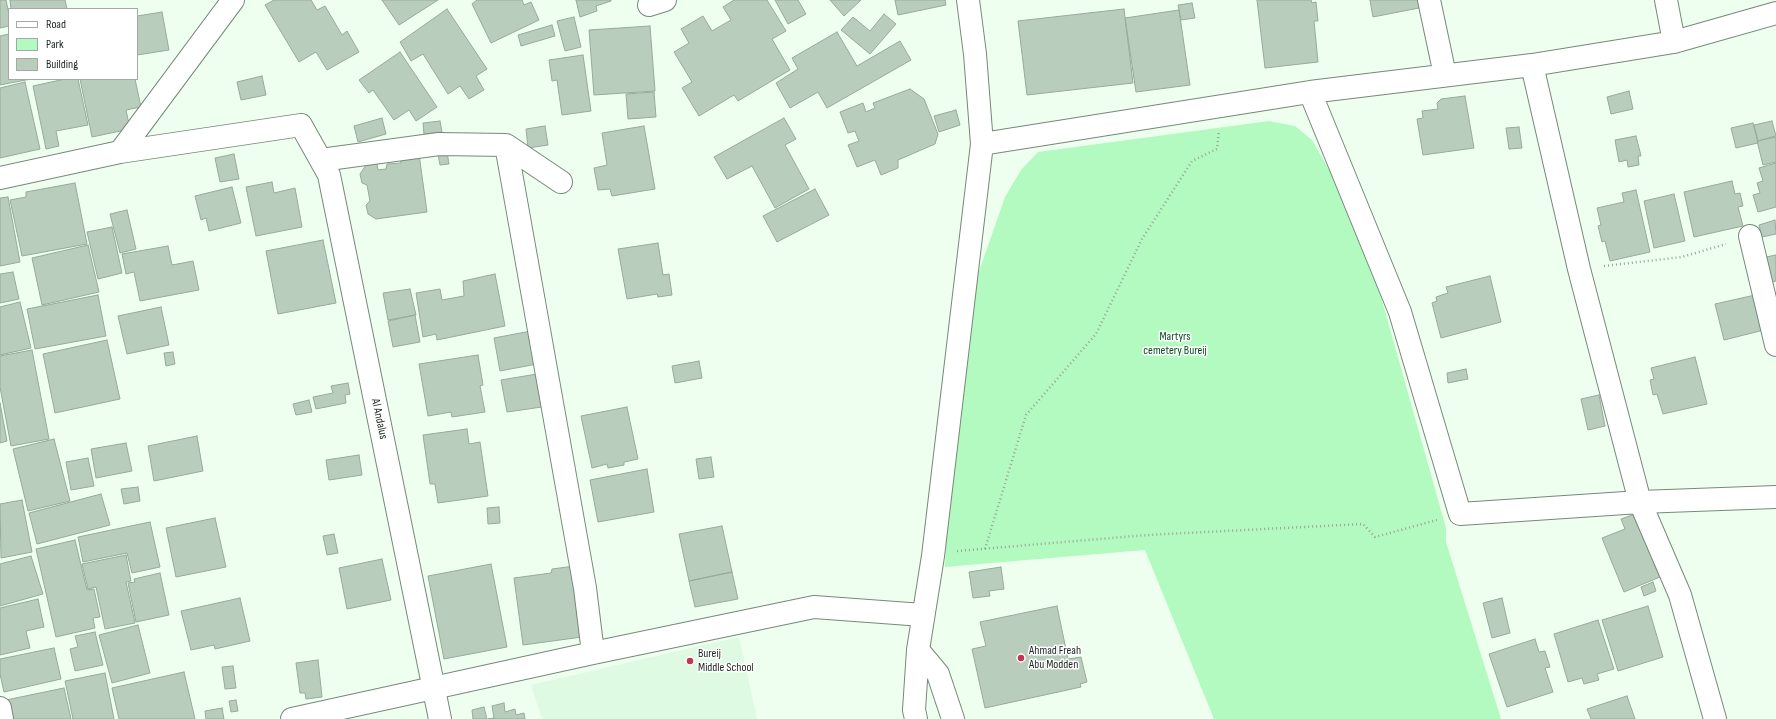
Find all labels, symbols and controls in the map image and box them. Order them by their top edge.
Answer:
legend [8,8,138,80]
text: Road [46,17,66,32]
text: Park [46,37,64,52]
text: Building [46,57,78,72]
park label: Martyrs cemetery Bureij [1143,330,1207,358]
street label: Al Andalus [368,397,390,441]
place label: Ahmad Freah Abu Modden [1029,644,1081,672]
place label: Bureij Middle School [698,647,754,675]
marker: Ahmad Freah Abu Modden [1016,653,1026,663]
marker: Bureij Middle School [685,656,695,666]

